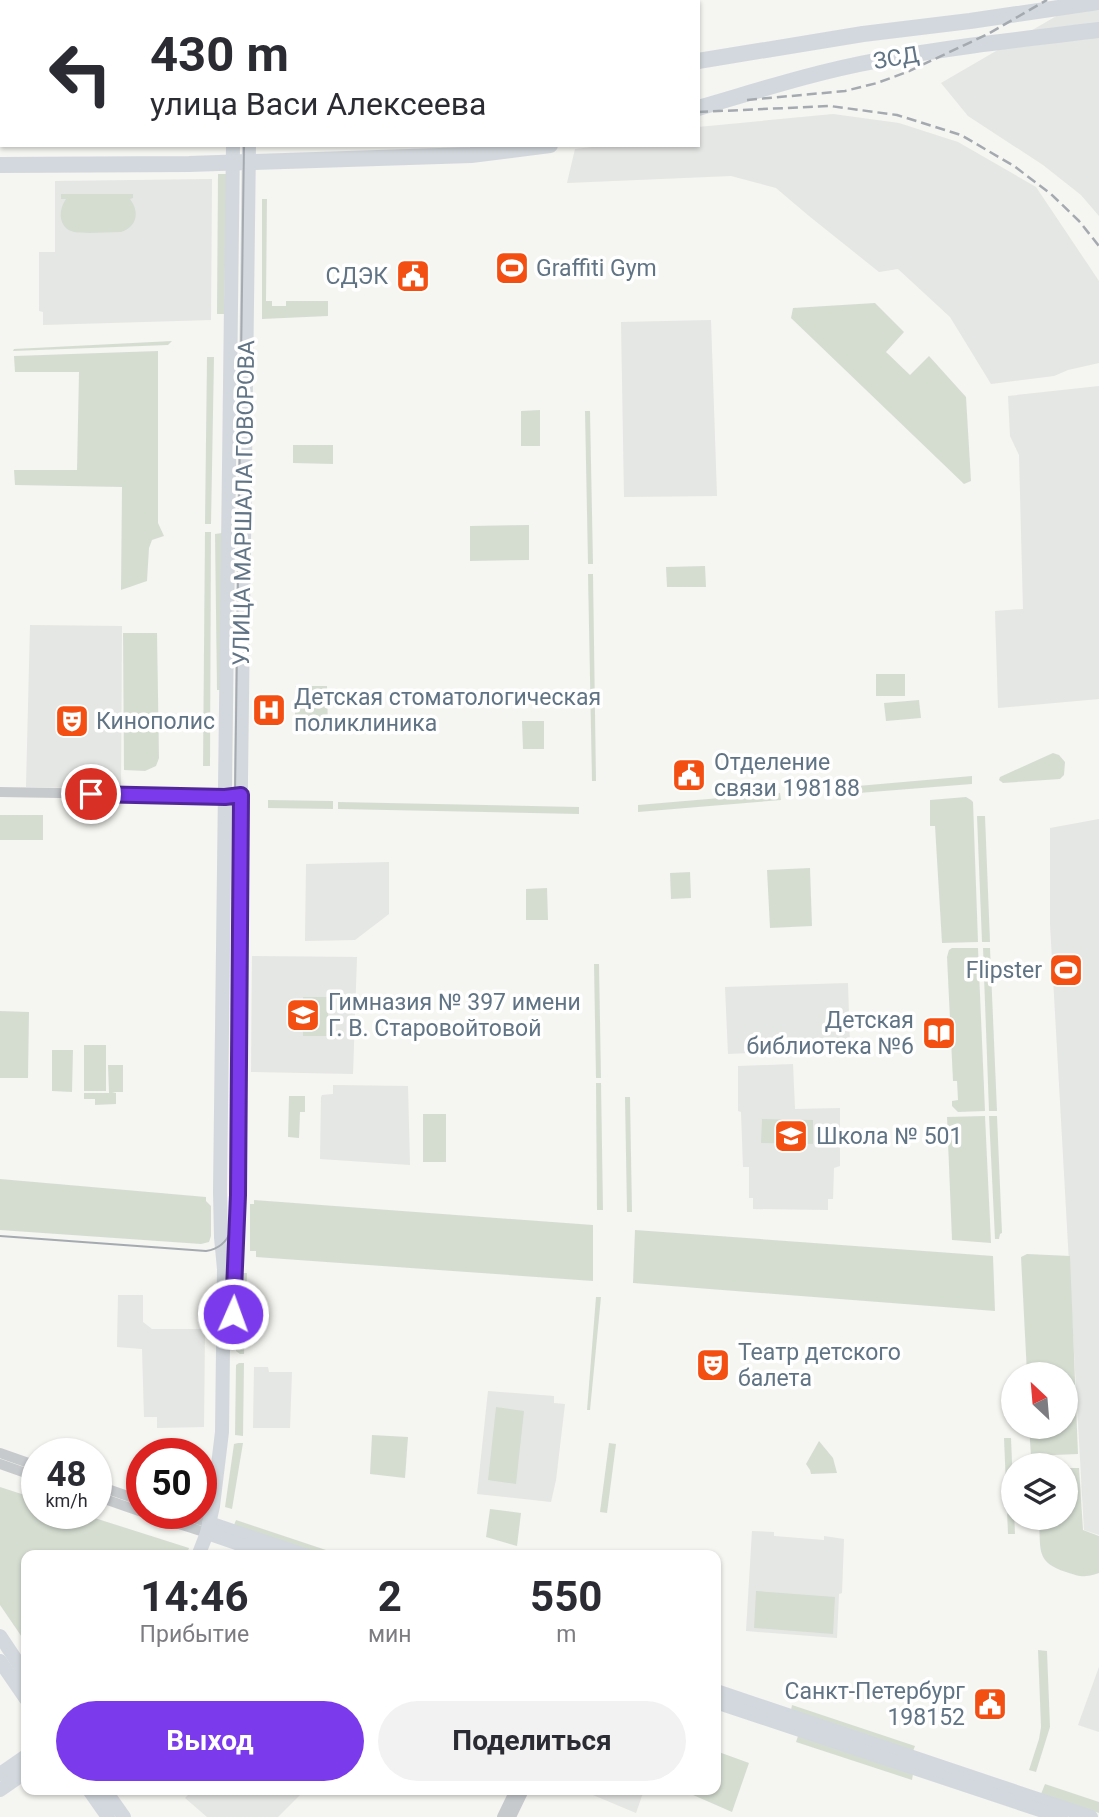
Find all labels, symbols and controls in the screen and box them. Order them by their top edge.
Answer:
text: 430 m [150,26,289,83]
icon: left [35,28,126,119]
street label: ЗСД [871,41,921,75]
text: улица Васи Алексеева [150,85,486,123]
sports icon: Graffiti Gym [493,249,531,287]
place label: Graffiti Gym [536,255,657,282]
public building icon: СДЭК [394,257,432,295]
place label: СДЭК [325,263,388,290]
street label: УЛИЦА МАРШАЛА ГОВОРОВА [228,340,260,666]
place label: Детская стоматологическая поликлиника [294,684,601,737]
hospital icon: Детская стоматологическая поликлиника [250,691,288,729]
theatre icon: Кинополис [53,702,91,740]
place label: Кинополис [96,708,215,735]
place label: Отделение связи 198188 [714,749,860,802]
public building icon: Отделение связи 198188 [670,756,708,794]
pin [61,764,121,824]
icon: arrive [72,775,110,813]
sports icon: Flipster [1047,951,1085,989]
place label: Flipster [966,957,1042,984]
place label: Гимназия № 397 имени Г. В. Старовойтовой [328,989,581,1042]
school or university icon: Гимназия № 397 имени Г. В. Старовойтовой [284,996,322,1034]
place label: Детская библиотека №6 [746,1007,914,1060]
library icon: Детская библиотека №6 [920,1014,958,1052]
school or university icon: Школа № 501 [772,1117,810,1155]
place label: Школа № 501 [816,1123,962,1150]
position arrow [196,1277,270,1351]
place label: Театр детского балета [738,1339,901,1392]
theatre icon: Театр детского балета [694,1346,732,1384]
north arrow [1001,1362,1078,1438]
map controls [1001,1362,1078,1530]
speed limit sign: 50 [126,1438,217,1529]
button: layers [1001,1453,1078,1530]
text: 48 [46,1454,87,1495]
text: km/h [45,1490,88,1511]
text: 14:46 [140,1572,249,1621]
text: 2 [378,1572,402,1621]
text: 550 [530,1572,602,1621]
text: Прибытие [140,1621,249,1648]
text: мин [368,1621,412,1648]
text: m [556,1621,576,1648]
place label: Санкт-Петербург 198152 [784,1678,965,1731]
public building icon: Санкт-Петербург 198152 [971,1685,1009,1723]
button: Выход [56,1701,364,1781]
button: Поделиться [378,1701,686,1781]

